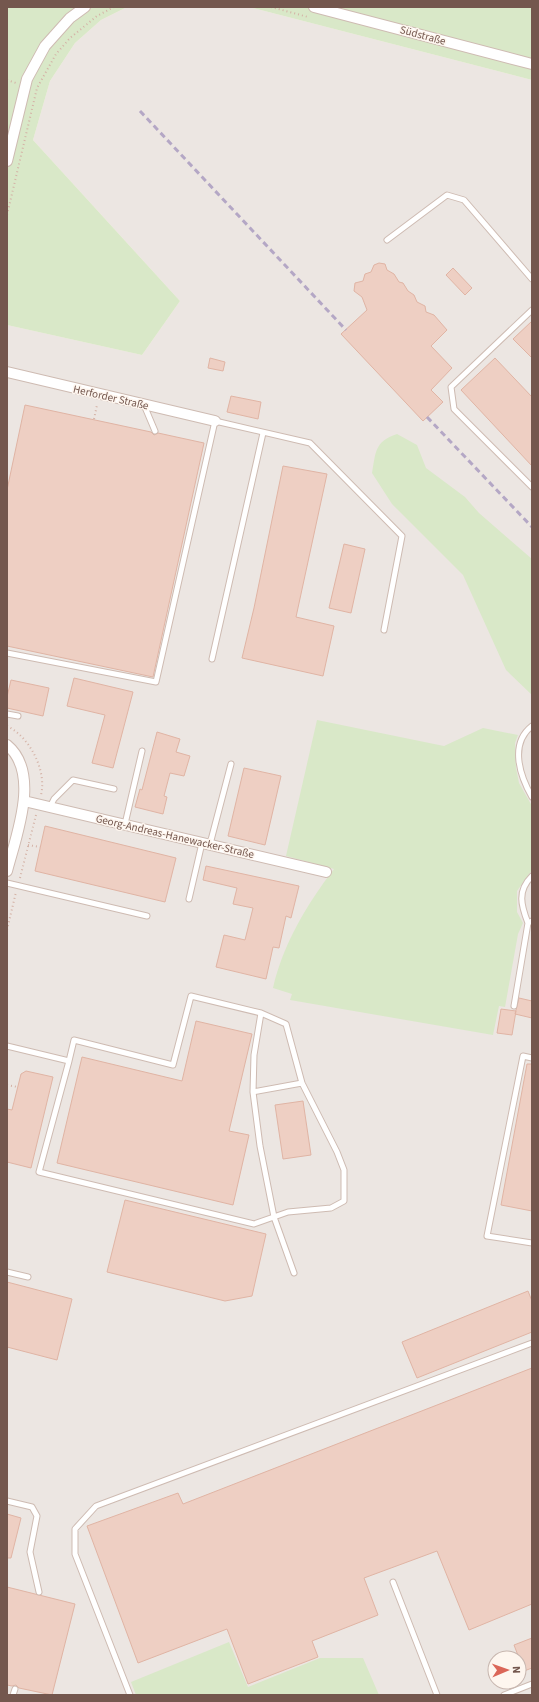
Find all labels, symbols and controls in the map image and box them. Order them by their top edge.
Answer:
street label: Südstraße [398,22,448,49]
street label: Herforder Straße [72,382,151,414]
street label: Georg-Andreas-Hanewacker-Straße [94,811,256,862]
north arrow [487,1650,527,1690]
text: N [509,1666,524,1674]

